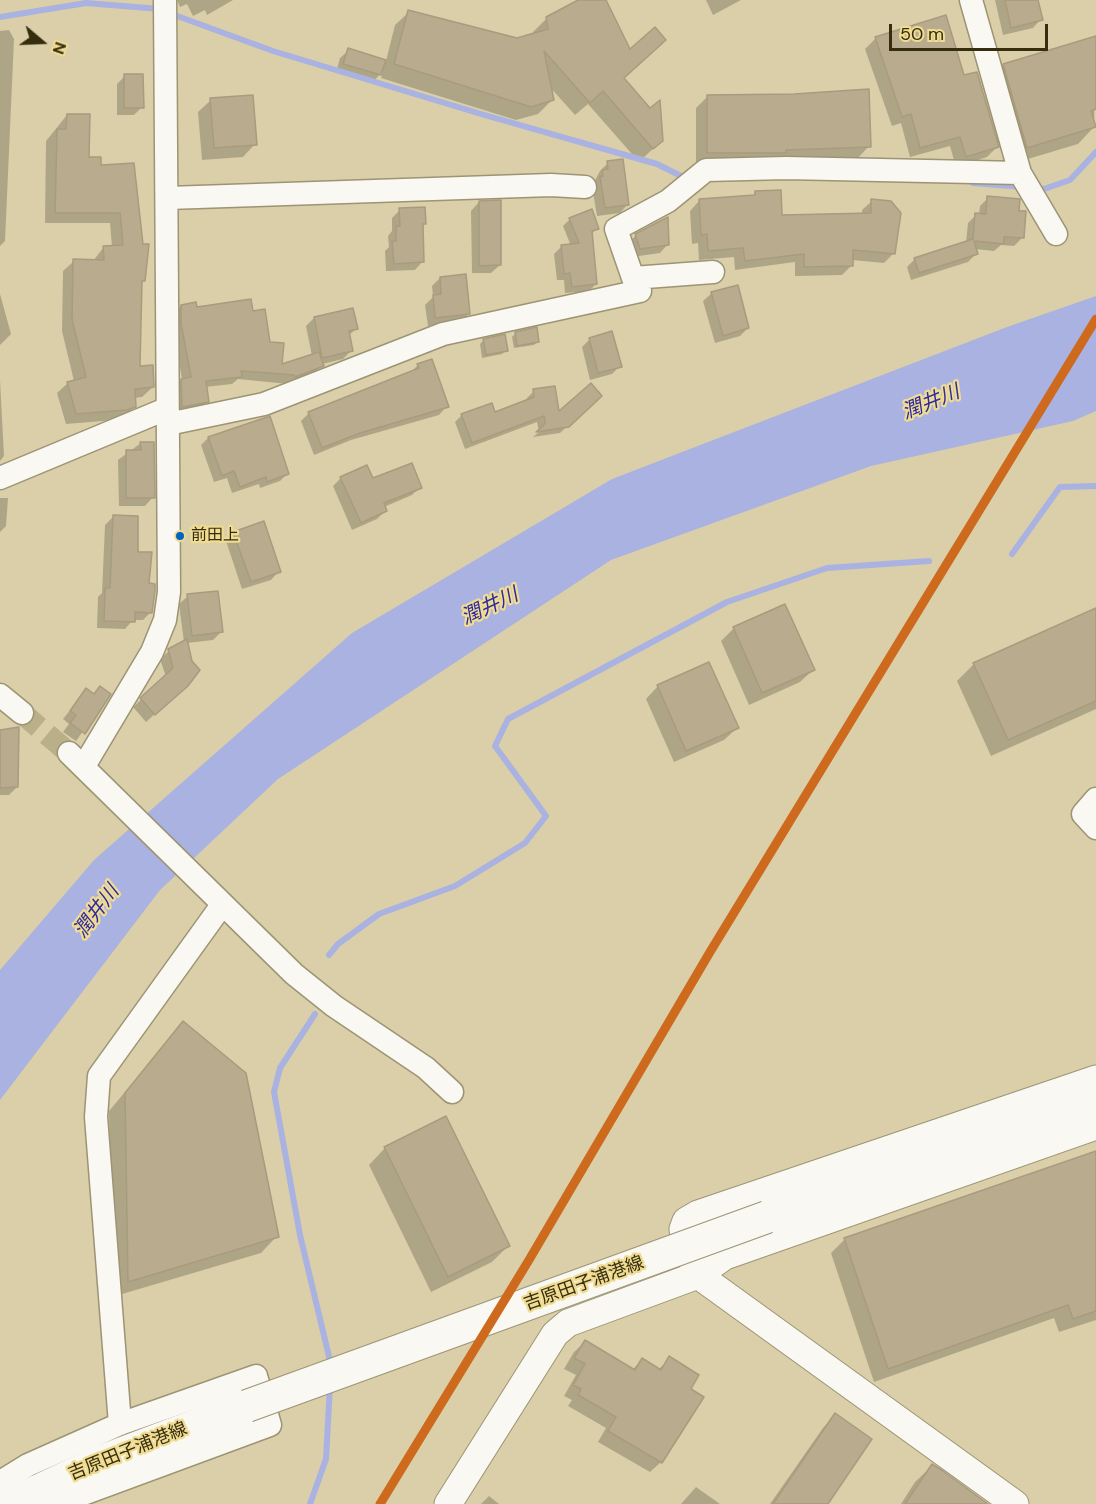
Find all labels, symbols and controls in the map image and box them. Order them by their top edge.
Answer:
north arrow [12,12,72,72]
scale bar [892,12,1051,50]
text: 50 m [900,22,944,46]
text: N [48,39,71,57]
water label: 潤井川 [899,381,963,425]
place label: 前田上 [191,526,239,546]
marker: 前田上 [174,530,186,542]
water label: 潤井川 [458,583,522,631]
water label: 潤井川 [69,881,125,943]
street label: 吉原田子浦港線 [521,1252,647,1316]
street label: 吉原田子浦港線 [66,1418,190,1486]

